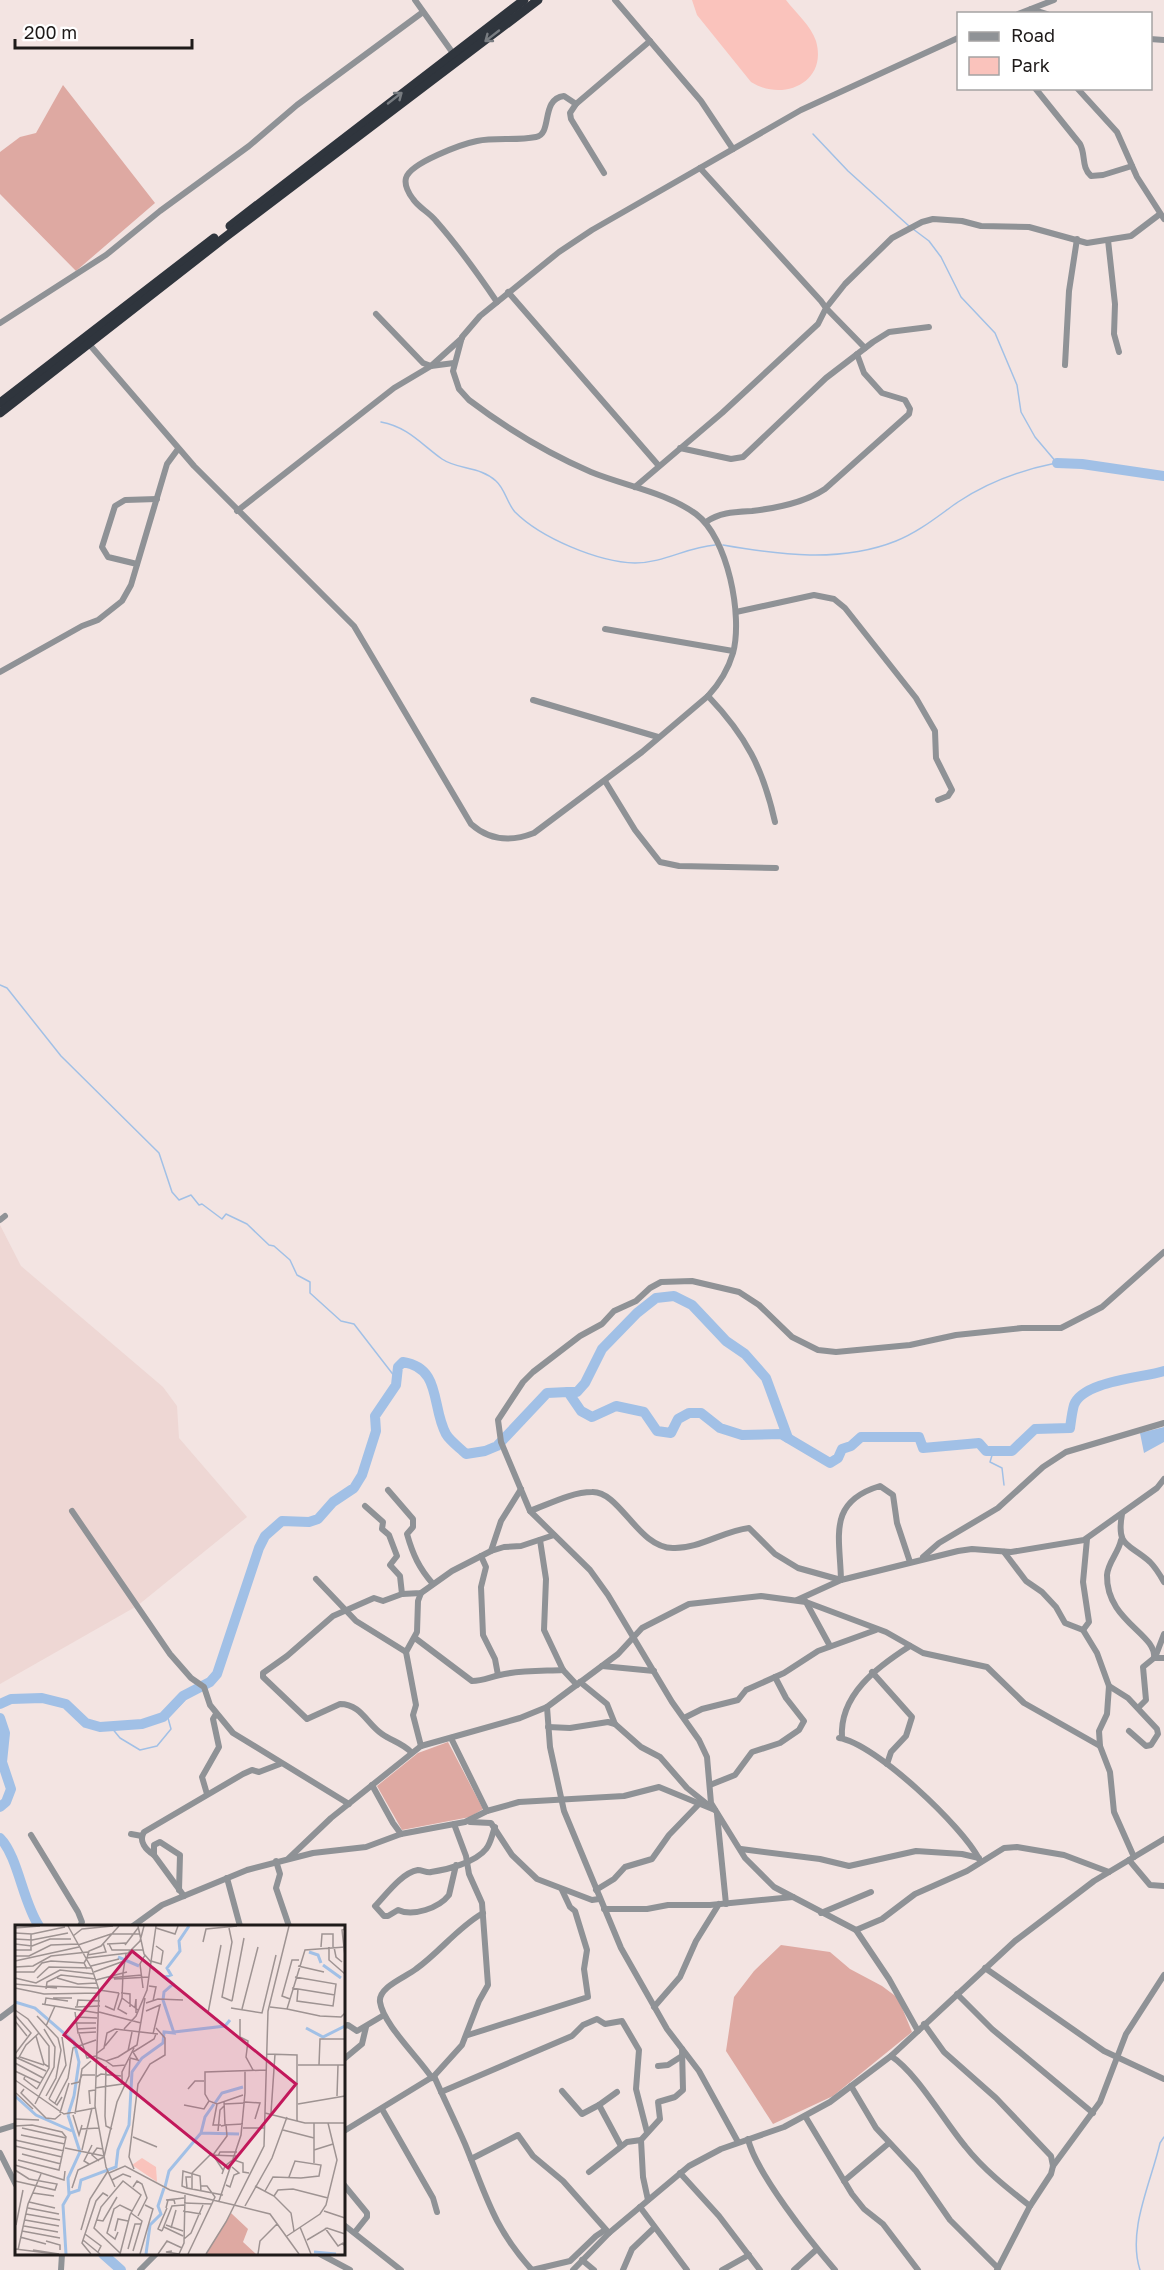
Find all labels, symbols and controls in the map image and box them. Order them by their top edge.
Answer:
scale bar [15,12,192,50]
legend [957,12,1152,90]
text: 200 m [24,21,77,43]
text: Road [1011,24,1055,46]
one-way arrow [484,30,500,43]
text: Park [1011,54,1050,76]
one-way arrow [387,91,403,104]
inset map [15,1925,345,2255]

